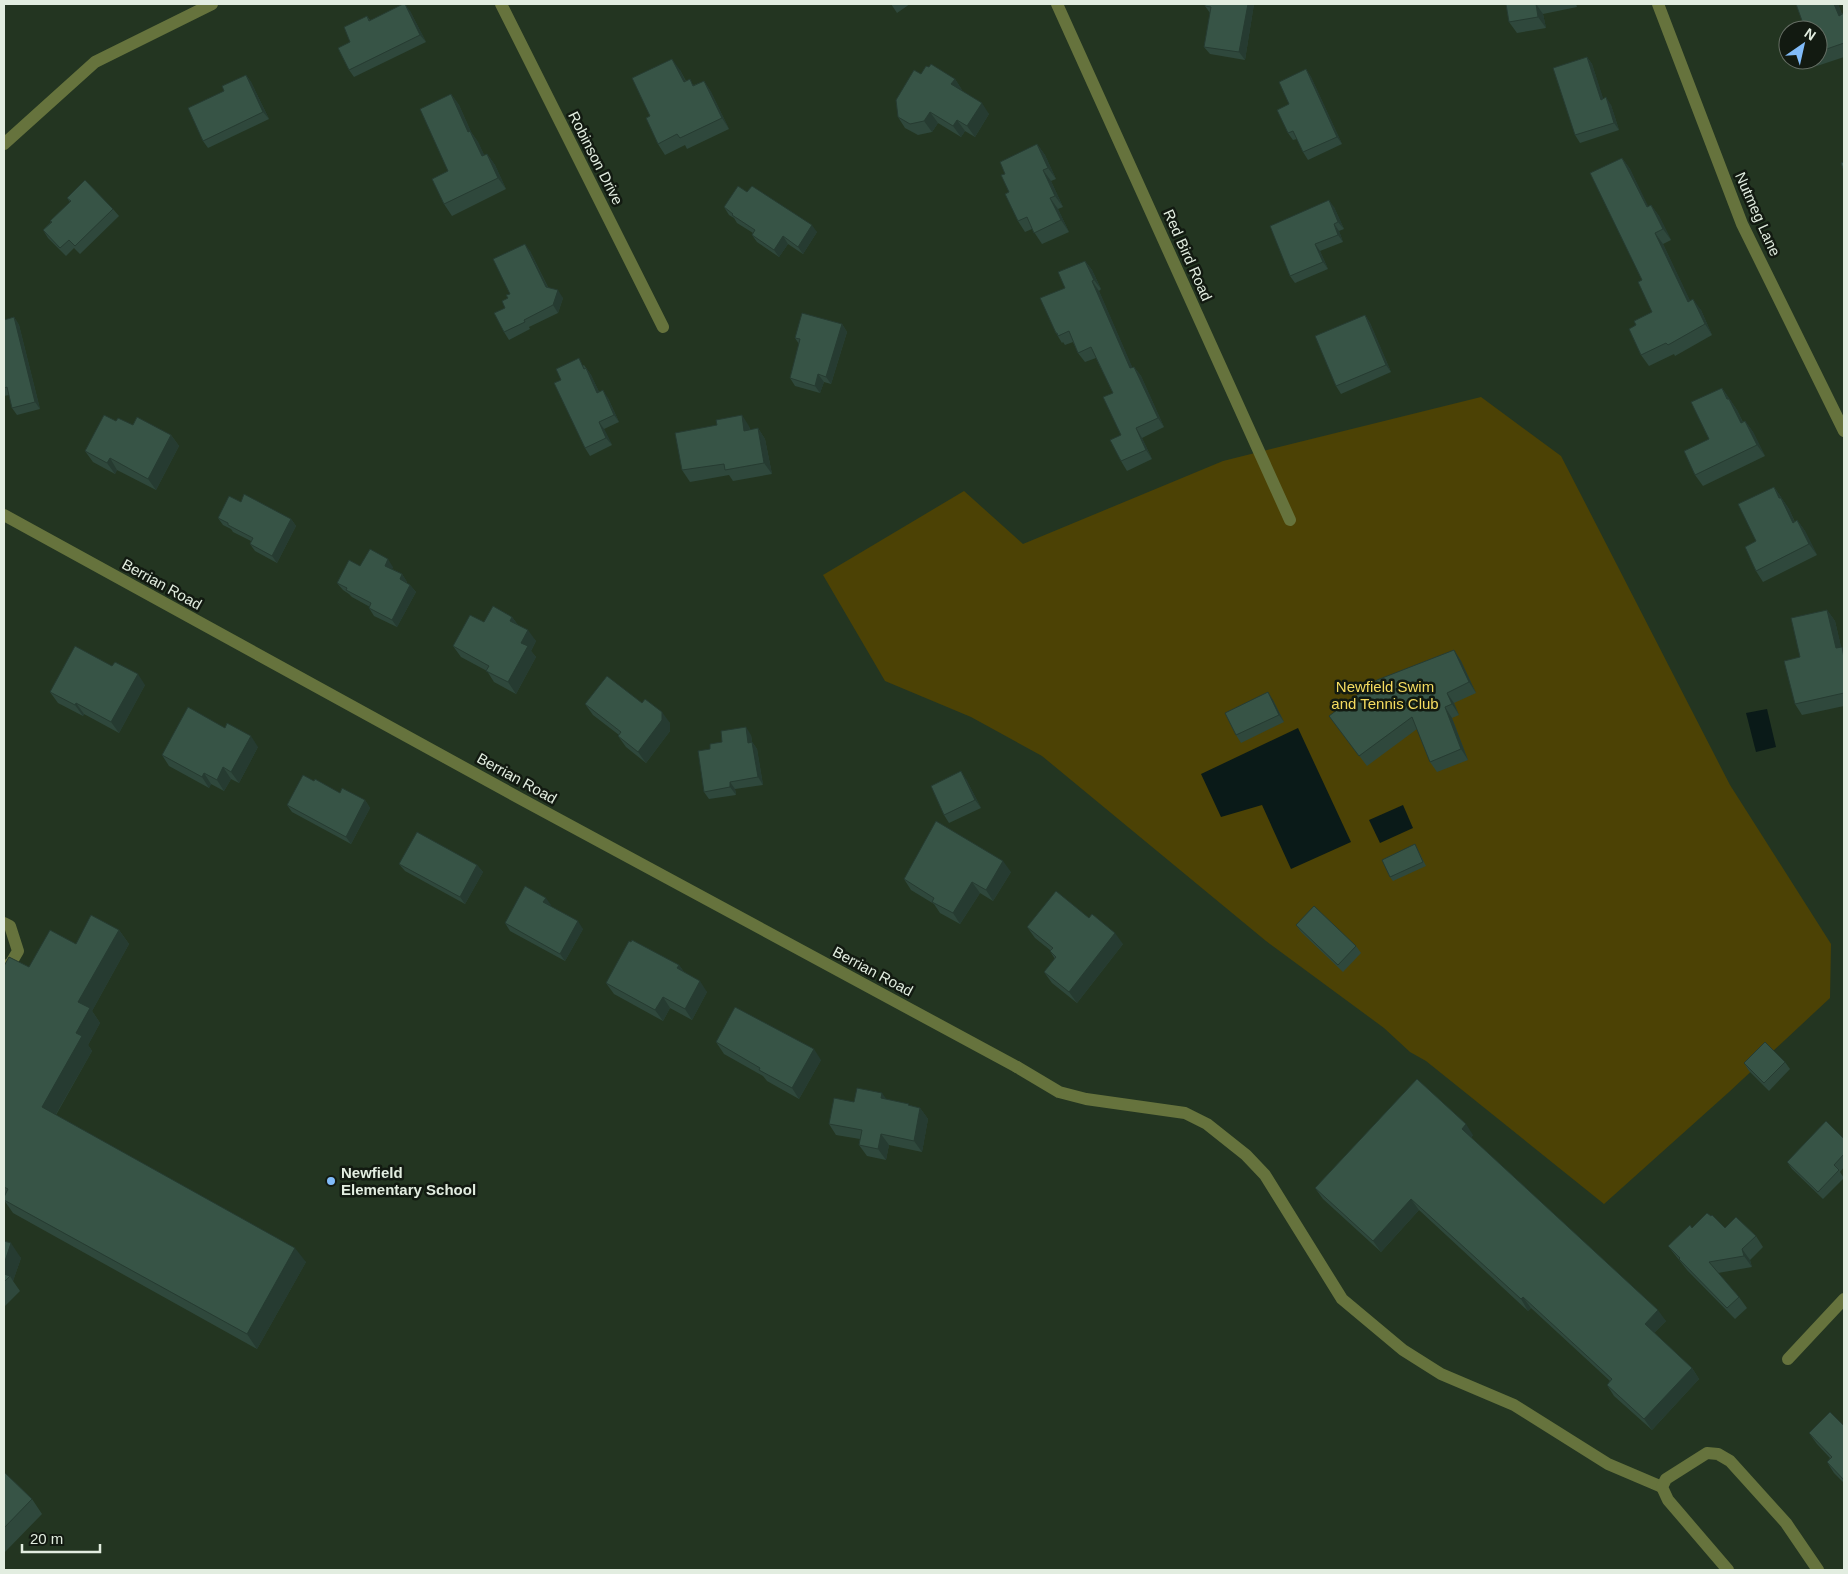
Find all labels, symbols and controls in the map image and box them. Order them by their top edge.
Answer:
north arrow [1778,20,1828,70]
text: N [1802,25,1819,44]
street label: Robinson Drive [565,108,627,208]
street label: Nutmeg Lane [1732,169,1784,259]
street label: Red Bird Road [1160,207,1216,303]
street label: Berrian Road [119,555,205,613]
park label: Newfield Swim and Tennis Club [1331,678,1439,712]
street label: Berrian Road [474,749,560,807]
street label: Berrian Road [830,943,916,999]
place label: Newfield Elementary School [341,1164,476,1198]
marker: Newfield Elementary School [325,1175,337,1187]
scale bar [22,1522,100,1554]
text: 20 m [30,1530,63,1547]

